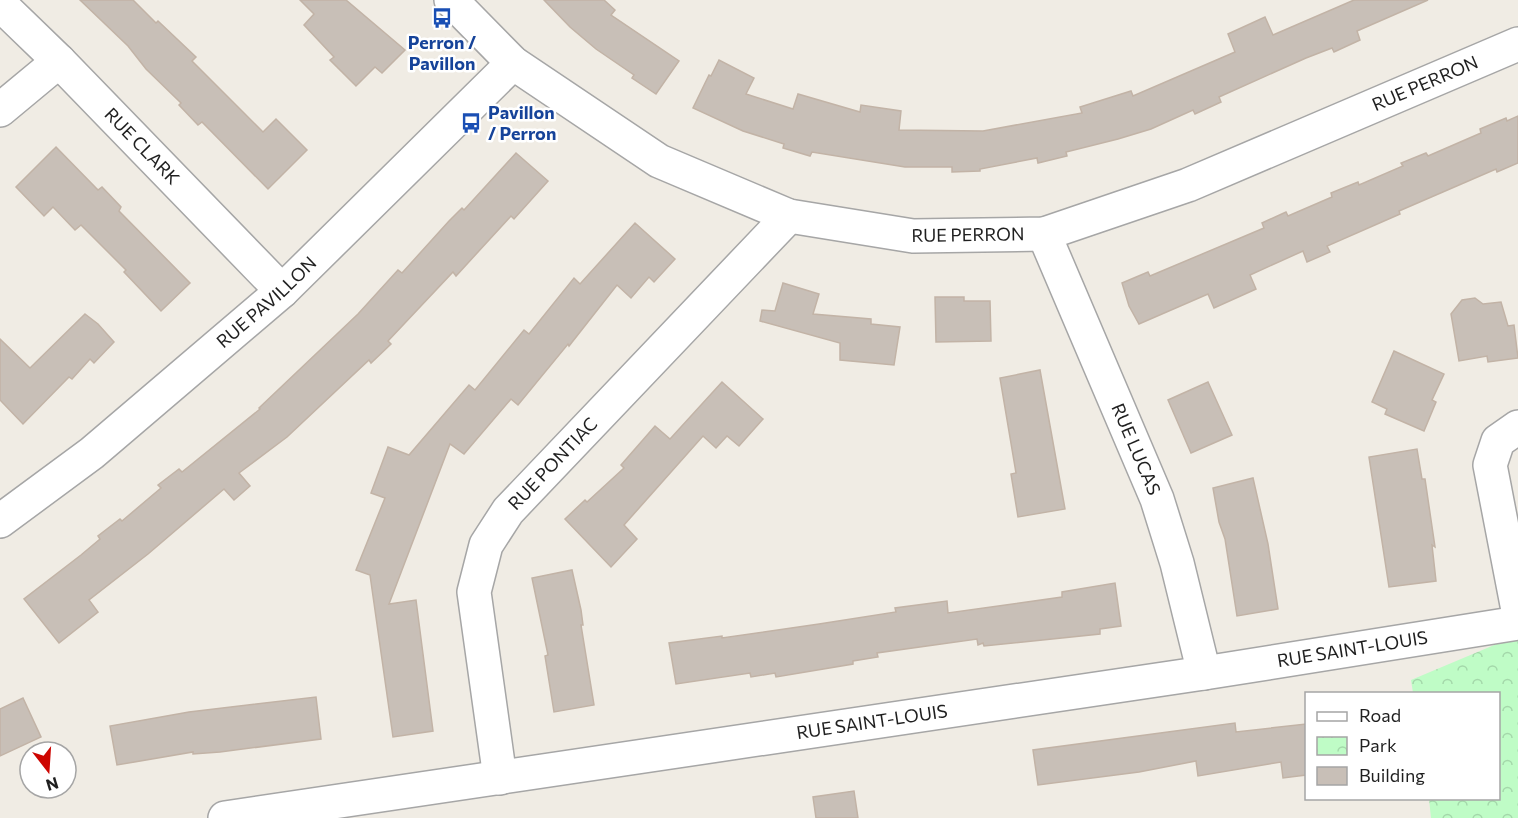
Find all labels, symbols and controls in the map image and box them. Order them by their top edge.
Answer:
bus stop icon: Perron / Pavillon [430,6,454,30]
place label: Perron / Pavillon [408,31,476,74]
street label: RUE PERRON [1368,50,1481,115]
place label: Pavillon / Perron [488,101,556,144]
street label: RUE CLARK [100,103,185,189]
bus stop icon: Pavillon / Perron [459,111,483,135]
street label: RUE PERRON [911,222,1025,246]
street label: RUE PAVILLON [212,251,320,352]
street label: RUE LUCAS [1107,400,1166,498]
street label: RUE PONTIAC [503,412,601,514]
street label: RUE SAINT-LOUIS [1275,626,1429,671]
legend [1305,692,1500,800]
street label: RUE SAINT-LOUIS [795,699,949,743]
text: Road [1359,704,1401,726]
text: Park [1359,734,1397,756]
north arrow [18,740,78,800]
text: Building [1359,764,1425,786]
text: N [44,774,61,796]

